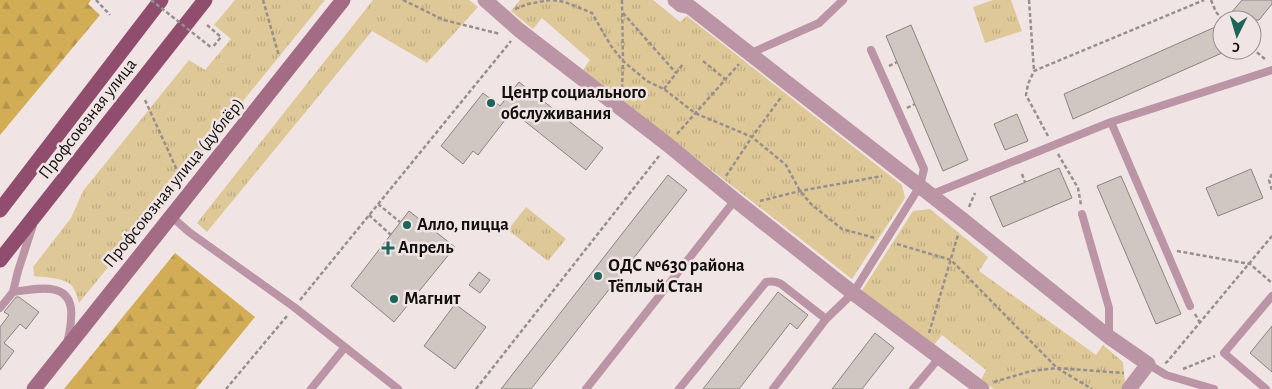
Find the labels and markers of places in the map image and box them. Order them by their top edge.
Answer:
place label: Центр социального обслуживания [501,84,646,123]
marker: Центр социального обслуживания [485,97,497,109]
place label: Алло, пицца [417,216,509,234]
marker: Алло, пицца [401,219,413,231]
place label: Апрель [398,239,454,257]
marker: Апрель [382,242,394,254]
place label: ОДС №630 района Тёплый Стан [608,257,745,296]
marker: ОДС №630 района Тёплый Стан [592,270,604,282]
place label: Магнит [404,290,461,308]
marker: Магнит [388,293,400,305]

